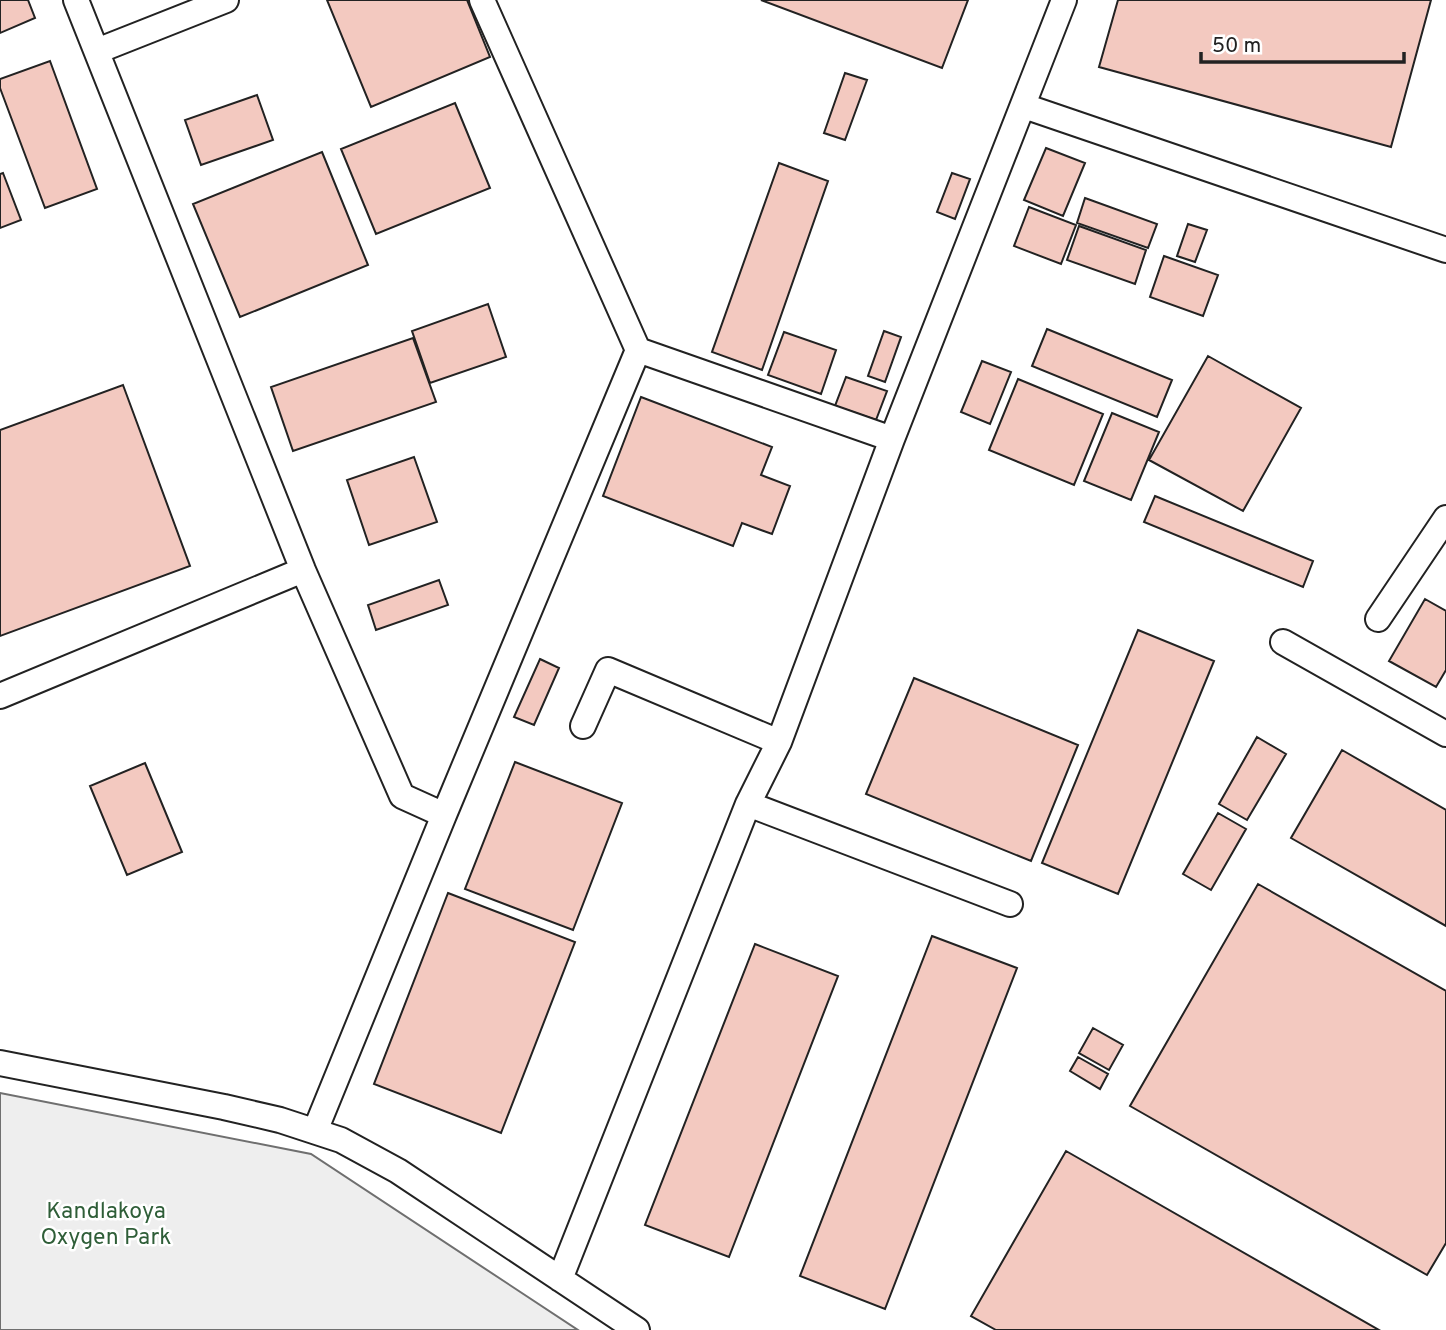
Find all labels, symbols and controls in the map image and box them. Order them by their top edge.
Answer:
scale bar [1201,21,1404,65]
text: 50 m [1212,33,1261,60]
park label: Kandlakoya Oxygen Park [41,1198,171,1253]

